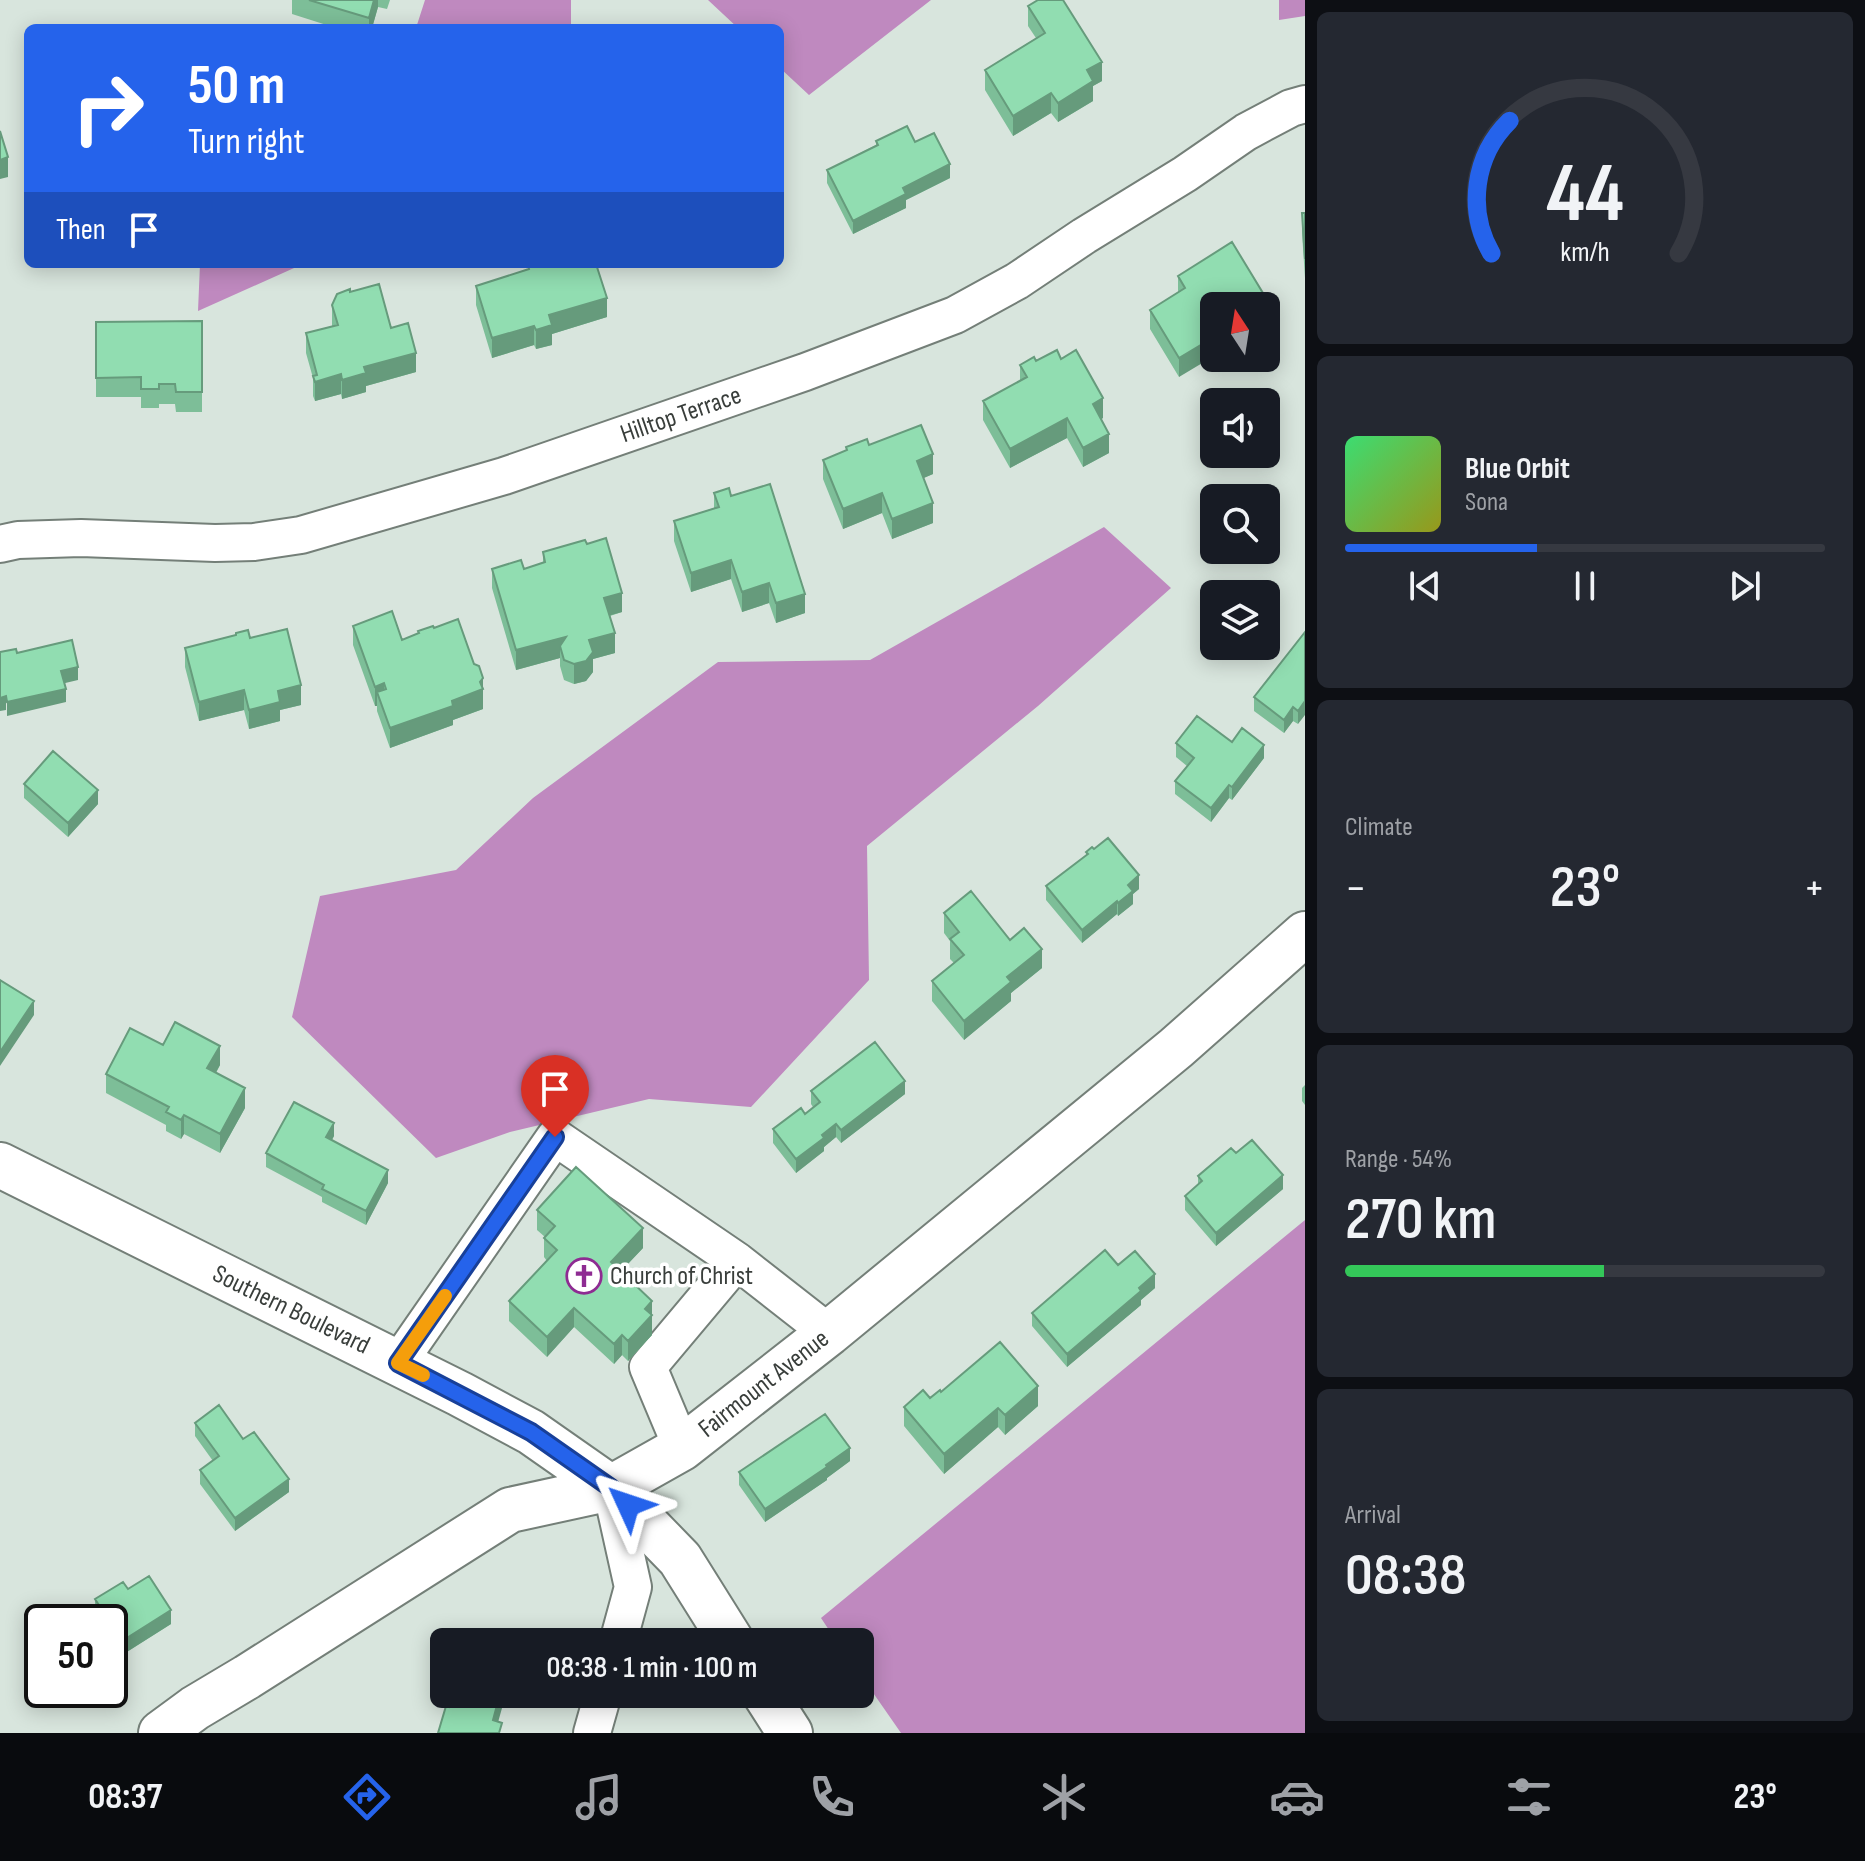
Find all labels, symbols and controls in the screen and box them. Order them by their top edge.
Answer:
text: 50 m [188,53,285,120]
icon: right [56,56,160,160]
text: Turn right [188,121,305,164]
text: 44 [1546,145,1624,245]
icon: arrive [122,208,166,252]
text: Then [56,212,106,248]
text: km/h [1560,235,1610,270]
north arrow [1200,292,1280,372]
map controls [1200,292,1280,660]
street label: Hilltop Terrace [617,380,745,450]
button: sound [1200,388,1280,468]
text: Blue Orbit [1465,451,1570,487]
button: search [1200,484,1280,564]
text: Sona [1465,487,1508,518]
icon: previous [1403,564,1447,608]
icon: pause [1563,564,1607,608]
icon: next [1723,564,1767,608]
button: layers [1200,580,1280,660]
text: Climate [1345,812,1413,843]
text: 23° [1550,852,1620,924]
text: − [1345,862,1367,915]
text: + [1803,862,1825,915]
pin [521,1055,589,1137]
icon: arrive [533,1067,577,1111]
text: Range · 54% [1345,1144,1452,1175]
text: 270 km [1345,1184,1496,1256]
church icon: Church of Christ [565,1257,603,1295]
street label: Southern Boulevard [207,1259,375,1361]
place label: Church of Christ [610,1261,753,1292]
street label: Fairmount Avenue [693,1323,835,1445]
position arrow [586,1463,670,1547]
text: Arrival [1345,1500,1401,1531]
text: 08:38 [1345,1540,1466,1612]
speed limit sign: 50 [24,1604,128,1708]
text: 08:38 · 1 min · 100 m [547,1650,757,1686]
icon: directions [339,1769,395,1825]
icon: music [571,1769,627,1825]
icon: phone [804,1769,860,1825]
icon: climate [1036,1769,1092,1825]
icon: car [1269,1769,1325,1825]
icon: filters [1501,1769,1557,1825]
text: 08:37 [88,1776,162,1819]
text: 23° [1734,1776,1777,1819]

